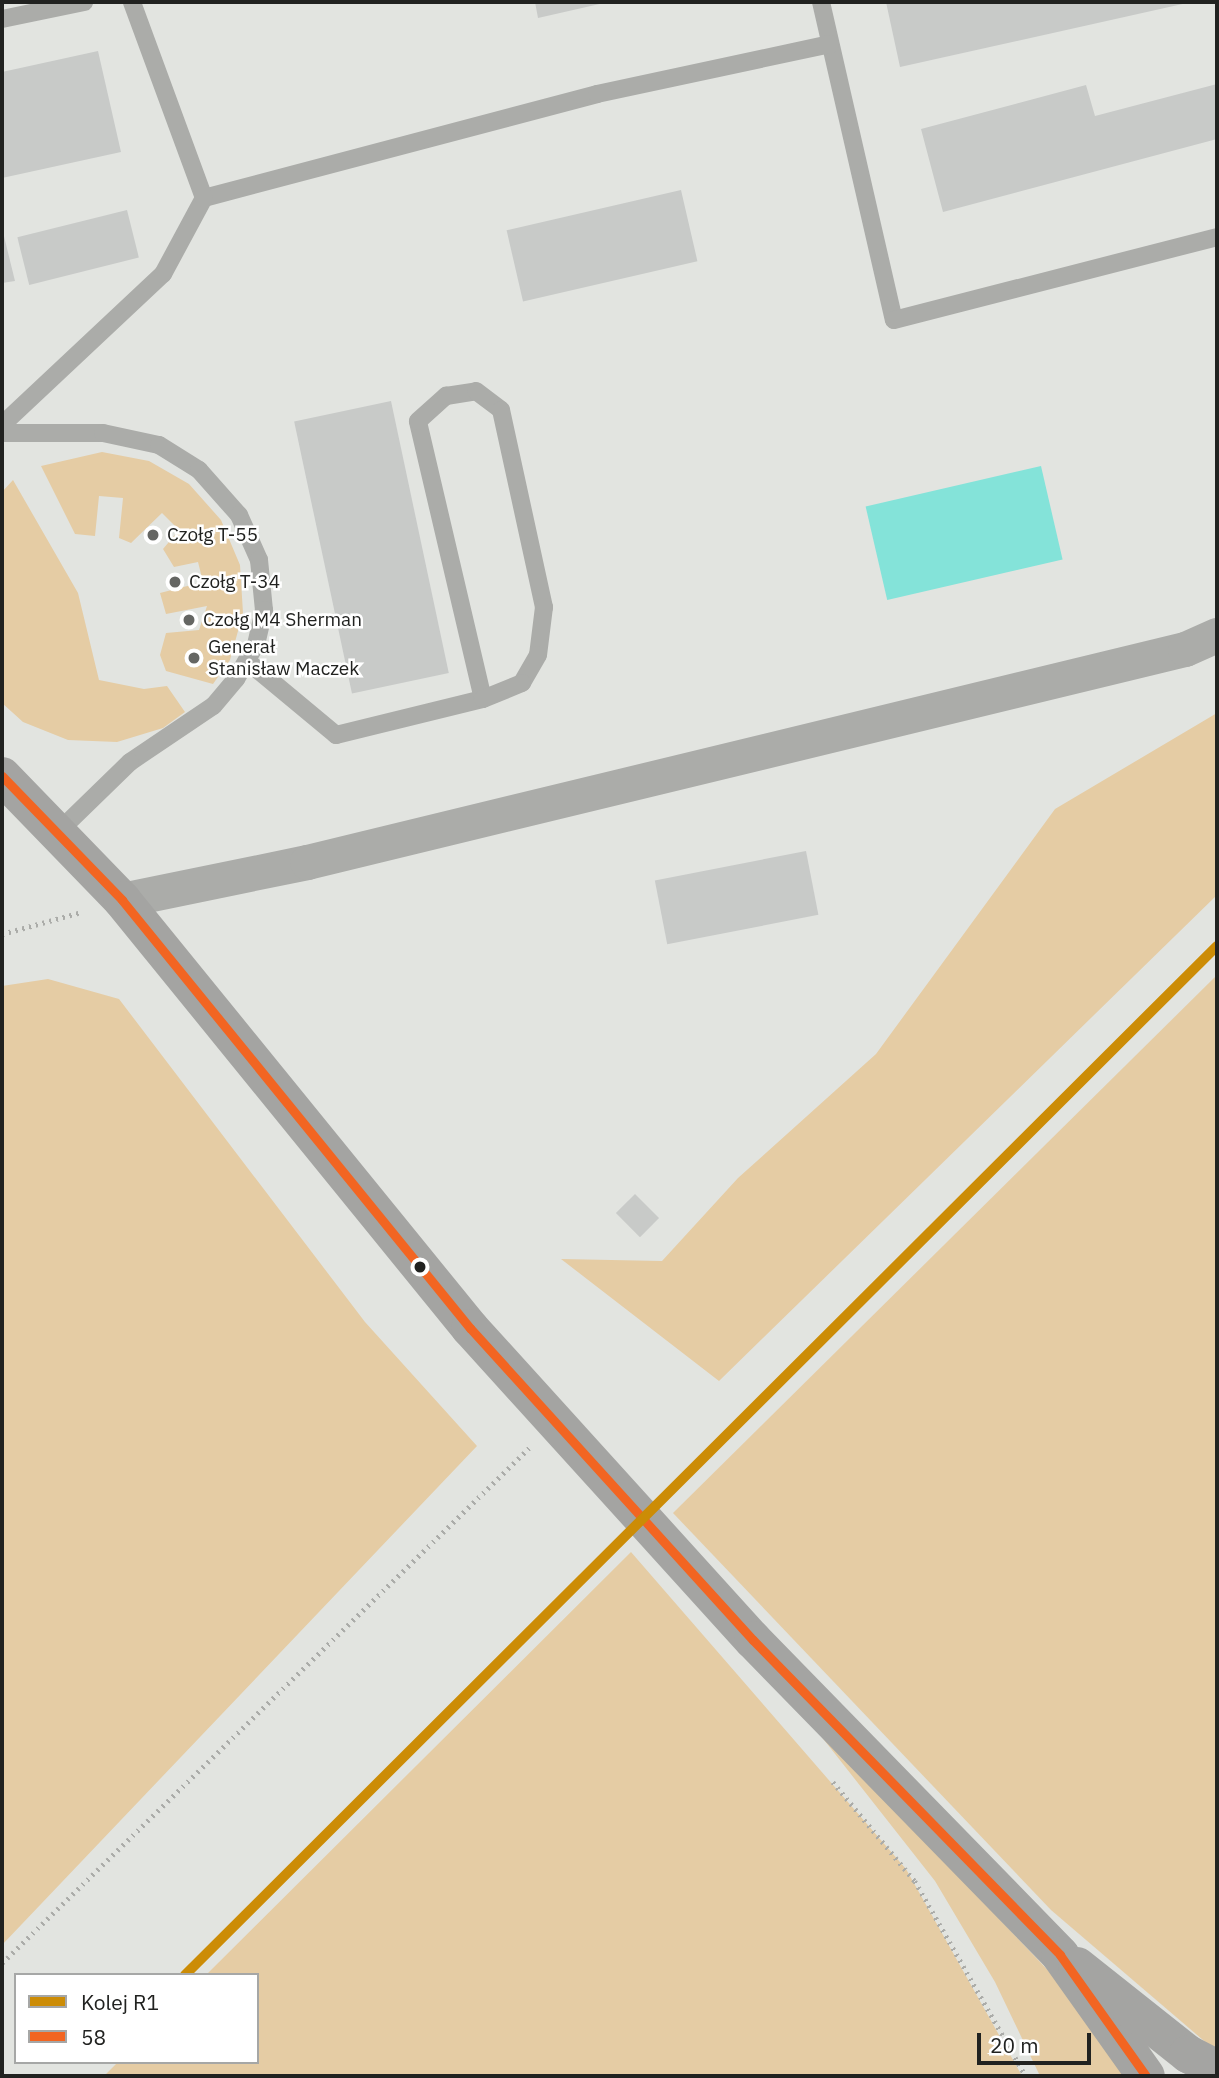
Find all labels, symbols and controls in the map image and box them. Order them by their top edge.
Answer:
place label: Czołg T-55 [167,524,258,546]
marker: Czołg T-55 [145,527,161,543]
place label: Czołg T-34 [189,571,280,593]
marker: Czołg T-34 [167,574,183,590]
place label: Czołg M4 Sherman [203,609,362,631]
marker: Czołg M4 Sherman [181,612,197,628]
place label: Generał Stanisław Maczek [208,636,359,680]
marker: Generał Stanisław Maczek [186,650,202,666]
unlabelled marker [413,1260,427,1274]
legend [14,1973,259,2064]
text: Kolej R1 [81,1988,159,2016]
scale bar [981,2018,1095,2062]
text: 58 [81,2023,106,2051]
text: 20 m [990,2031,1039,2059]

